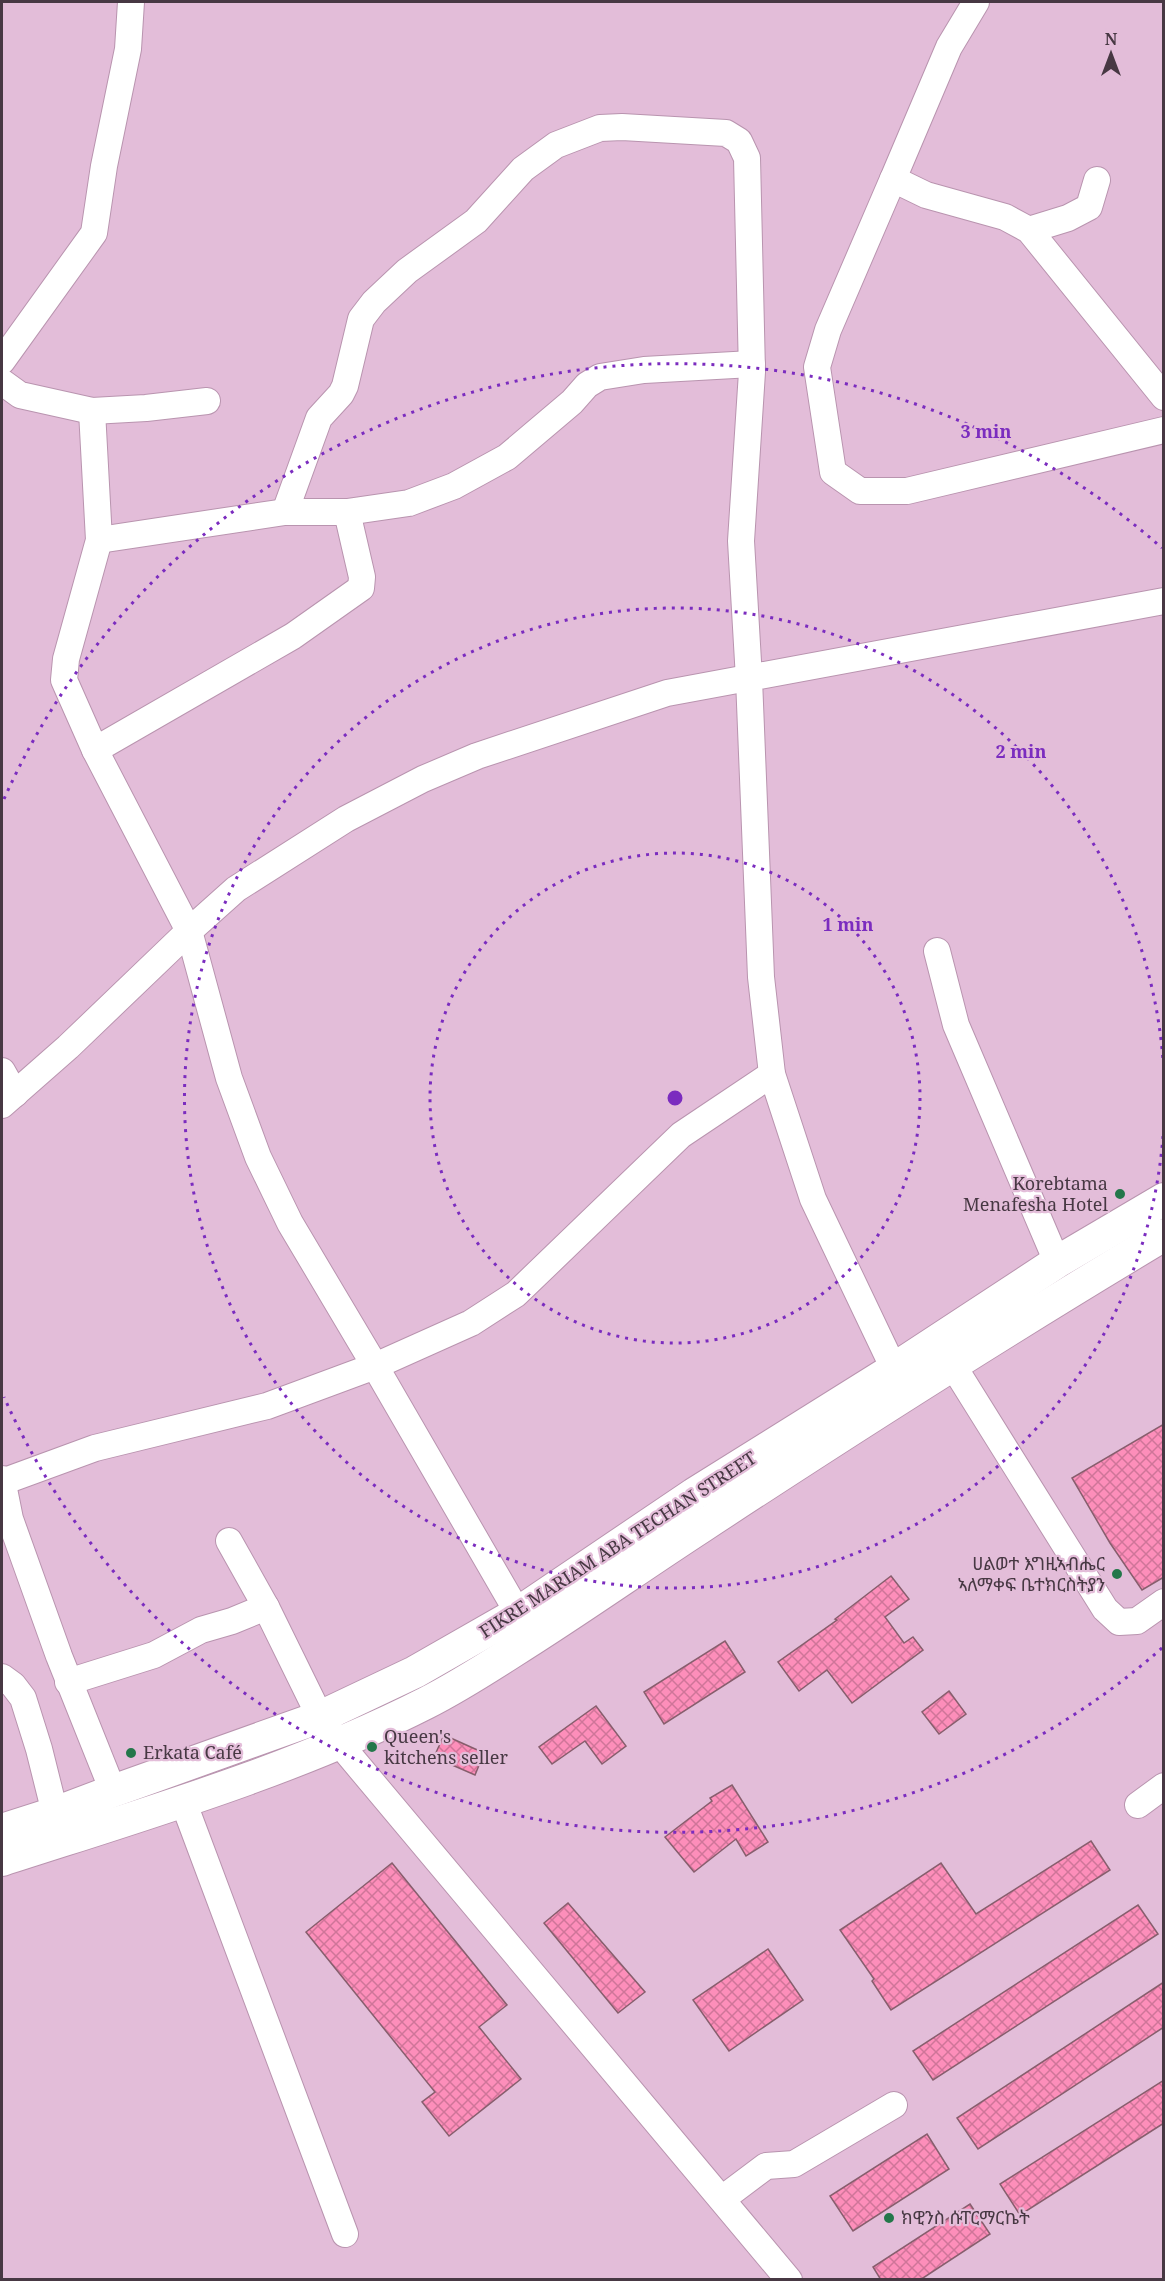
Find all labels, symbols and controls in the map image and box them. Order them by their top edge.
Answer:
north arrow [1081,24,1141,84]
text: N [1105,28,1118,50]
text: 3 min [961,419,1011,443]
text: 2 min [996,739,1046,763]
text: 1 min [823,912,873,936]
centre of rings [665,1088,685,1108]
place label: Korebtama Menafesha Hotel [963,1171,1108,1216]
marker: Korebtama Menafesha Hotel [1113,1187,1127,1201]
street label: FIKRE MARIAM ABA TECHAN STREET [474,1445,761,1643]
place label: ሀልወተ እግዚኣብሔር ኣለማቀፍ ቤተክርስትያን [957,1551,1105,1596]
marker: ሀልወተ እግዚኣብሔር ኣለማቀፍ ቤተክርስትያን [1110,1567,1124,1581]
place label: Queen's kitchens seller [384,1724,508,1769]
place label: Erkata Café [143,1740,242,1764]
marker: Queen's kitchens seller [365,1740,379,1754]
marker: Erkata Café [124,1746,138,1760]
place label: ክዊንስ ሱፐርማርኬት [901,2205,1030,2229]
marker: ክዊንስ ሱፐርማርኬት [882,2211,896,2225]

